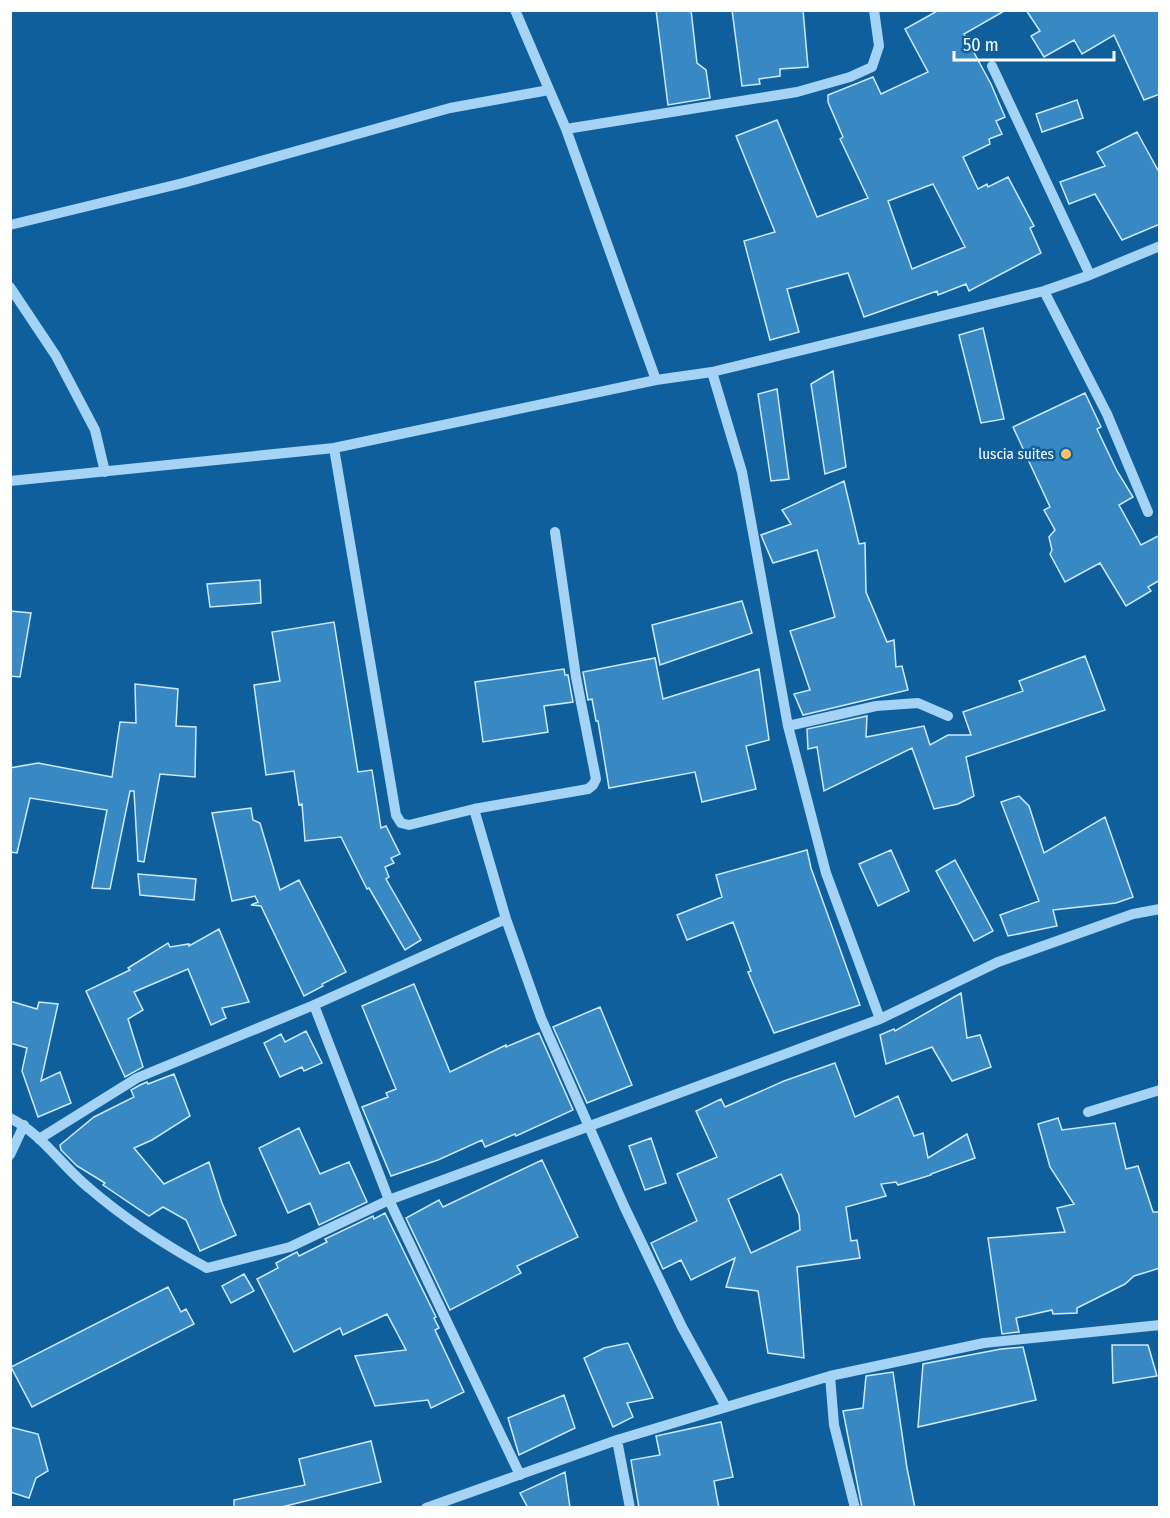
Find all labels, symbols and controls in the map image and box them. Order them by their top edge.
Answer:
scale bar [954,24,1114,62]
text: 50 m [963,34,999,56]
place label: luscia suites [978,445,1054,463]
marker: luscia suites [1059,447,1073,461]

